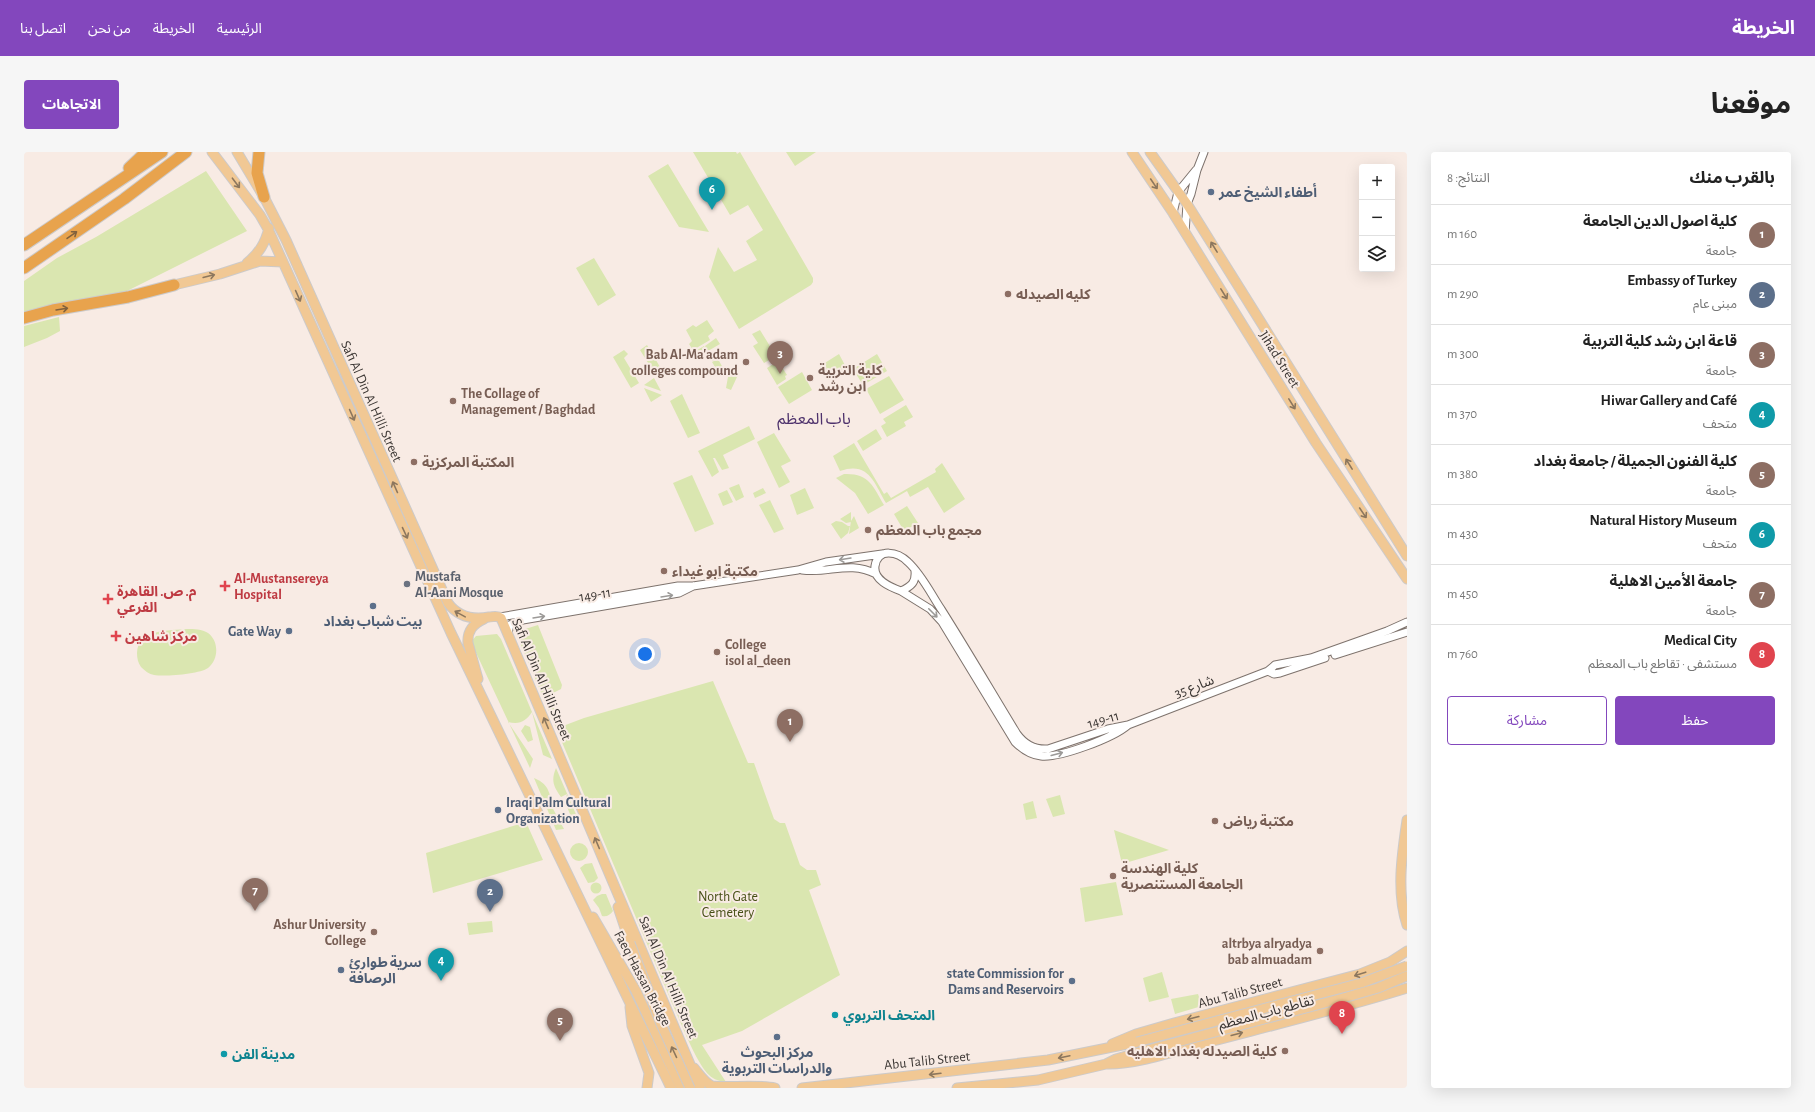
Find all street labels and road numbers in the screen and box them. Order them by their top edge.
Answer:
street label: Jihad Street [1256,329,1302,391]
street label: Safi Al Din Al Hilli Street [338,339,404,465]
street label: 149-11 [578,586,612,604]
street label: Safi Al Din Al Hilli Street [509,616,573,743]
street label: شارع 35 [1173,673,1217,704]
street label: 149-11 [1086,709,1121,731]
street label: Safi Al Din Al Hilli Street [636,914,700,1041]
street label: Faeq Hassan Bridge [611,928,673,1028]
street label: Abu Talib Street [1197,975,1284,1011]
street label: تقاطع باب المعظم [1217,993,1316,1035]
street label: Abu Talib Street [883,1049,971,1072]

